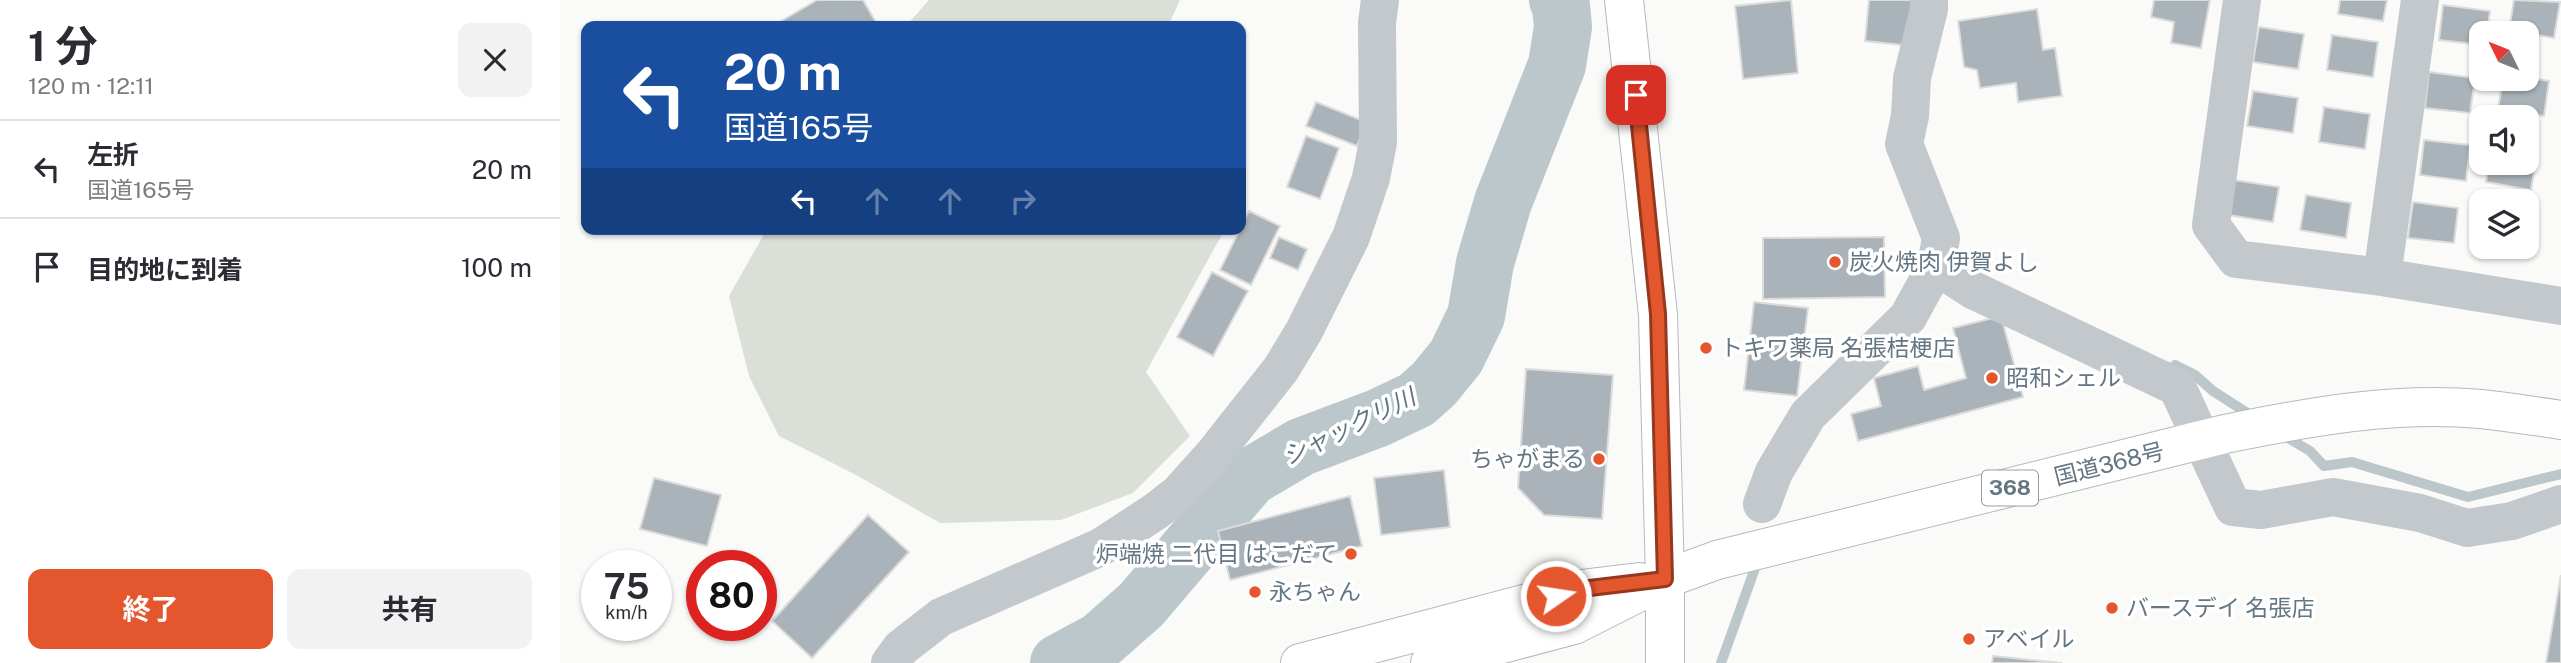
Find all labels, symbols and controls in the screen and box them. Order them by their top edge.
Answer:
text: 1 分 [28,21,97,70]
north arrow [2469,21,2539,91]
map controls [2469,21,2539,259]
button: close [458,23,532,97]
text: 20 m [724,43,842,101]
icon: left [609,49,700,140]
pin [1606,65,1666,125]
text: 120 m · 12:11 [28,72,154,99]
icon: arrive [1617,76,1655,114]
button: sound [2469,105,2539,175]
text: 国道165号 [724,109,873,146]
text: 左折 [87,139,139,170]
icon: left [28,150,66,188]
text: 20 m [472,154,532,185]
text: 国道165号 [87,176,194,203]
icon: left [785,182,823,220]
icon: ahead [858,182,896,220]
icon: ahead [931,182,969,220]
icon: right [1004,182,1042,220]
button: layers [2469,189,2539,259]
icon: arrive [28,248,66,286]
place label: 炭火焼肉 伊賀よし [1849,248,2039,275]
text: 100 m [461,252,532,283]
text: 目的地に到着 [87,254,243,285]
marker: 炭火焼肉 伊賀よし [1827,254,1843,270]
place label: トキワ薬局 名張桔梗店 [1720,334,1956,361]
marker: トキワ薬局 名張桔梗店 [1698,340,1714,356]
place label: 昭和シェル [2006,364,2121,391]
marker: 昭和シェル [1984,370,2000,386]
water label: シャックリ川 [1278,381,1422,470]
street label: 国道368号 [2051,437,2167,490]
place label: ちゃがまる [1470,445,1585,472]
marker: ちゃがまる [1591,451,1607,467]
road number: 368 [1982,470,2038,505]
place label: 炉端焼 二代目 はこだて [1096,540,1337,567]
marker: 炉端焼 二代目 はこだて [1343,546,1359,562]
speed limit sign: 80 [686,550,777,641]
position arrow [1519,559,1593,633]
text: 75 [604,566,649,607]
button: 終了 [28,569,273,649]
button: 共有 [287,569,532,649]
place label: 永ちゃん [1269,578,1361,605]
marker: 永ちゃん [1247,584,1263,600]
place label: バースデイ 名張店 [2126,594,2314,621]
marker: バースデイ 名張店 [2104,600,2120,616]
text: km/h [605,602,648,623]
place label: アベイル [1983,625,2075,652]
marker: アベイル [1961,631,1977,647]

